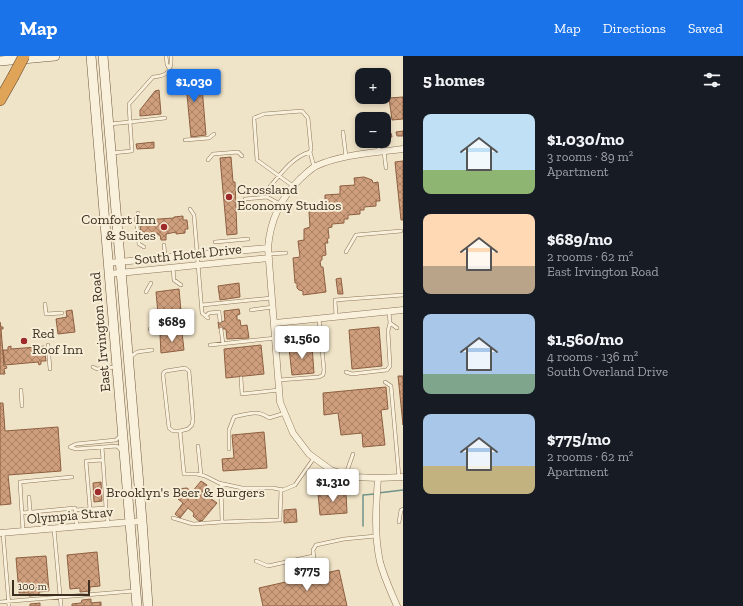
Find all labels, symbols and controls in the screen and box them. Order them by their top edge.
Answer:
text: Map [20,17,57,40]
text: Map [554,20,581,37]
text: Directions [603,20,666,37]
text: Saved [688,20,723,37]
map controls [355,68,391,148]
button: + [355,68,391,104]
pin: $1,030 [161,69,227,103]
icon: filters [701,69,723,91]
text: 5 homes [423,70,485,90]
text: $1,030 [176,74,212,89]
button: − [355,112,391,148]
text: $1,030/mo [547,129,624,149]
icon: home [455,130,503,178]
text: 3 rooms · 89 m² [547,149,633,164]
text: Apartment [547,164,609,179]
place label: Crossland Economy Studios [237,181,341,214]
marker: Crossland Economy Studios [224,192,234,202]
place label: Comfort Inn & Suites [81,211,156,244]
marker: Comfort Inn & Suites [159,222,169,232]
text: $689/mo [547,229,612,249]
icon: home [455,230,503,278]
street label: South Hotel Drive [134,240,243,269]
text: 2 rooms · 62 m² [547,249,633,264]
text: East Irvington Road [547,264,659,279]
street label: East Irvington Road [87,271,114,393]
pin: $689 [148,309,196,343]
text: $689 [158,314,186,329]
place label: Red Roof Inn [32,325,83,358]
pin: $1,560 [269,326,335,360]
text: $1,560/mo [547,329,623,349]
icon: home [455,330,503,378]
text: $1,560 [284,331,320,346]
marker: Red Roof Inn [19,336,29,346]
text: 4 rooms · 136 m² [547,349,638,364]
text: South Overland Drive [547,364,668,379]
text: $775/mo [547,429,611,449]
icon: home [455,430,503,478]
text: 2 rooms · 62 m² [547,449,633,464]
text: Apartment [547,464,609,479]
pin: $1,310 [300,469,366,503]
text: $1,310 [316,474,350,489]
place label: Brooklyn's Beer & Burgers [106,484,265,501]
marker: Brooklyn's Beer & Burgers [93,487,103,497]
street label: Olympia Strav [26,503,114,528]
pin: $775 [283,558,331,592]
text: $775 [294,563,320,578]
scale bar [12,578,90,597]
text: 100 m [18,580,47,593]

